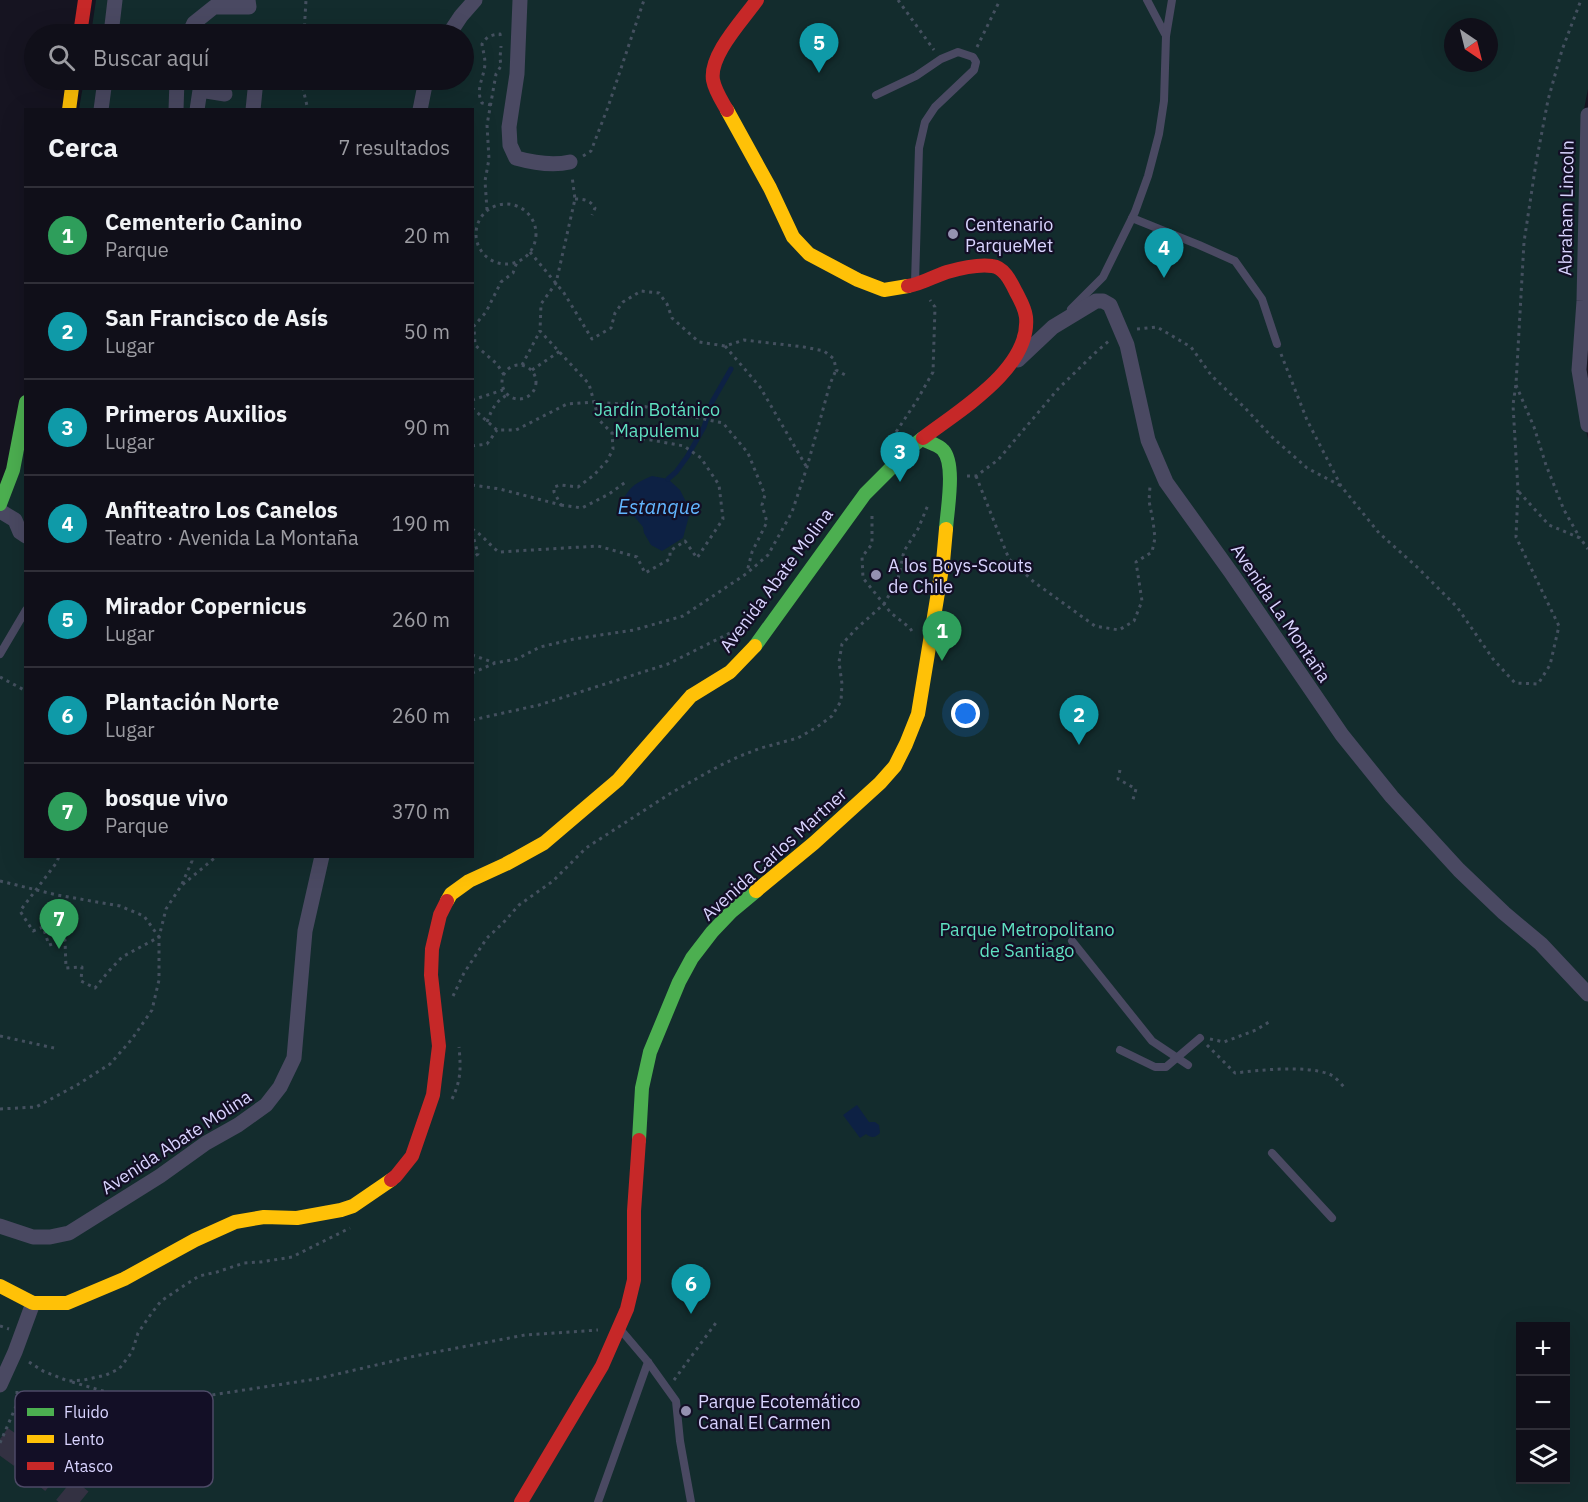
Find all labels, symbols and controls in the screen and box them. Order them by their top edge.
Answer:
north arrow [1444,18,1498,72]
pin: 5 [800,23,838,73]
search box [24,24,474,90]
icon: search [45,41,78,74]
text: Buscar aquí [93,43,209,72]
text: Cerca [48,130,118,164]
text: 7 resultados [338,134,450,161]
street label: Abraham Lincoln [1553,140,1579,276]
text: Cementerio Canino [105,207,302,236]
place label: Centenario ParqueMet [965,213,1053,257]
text: 1 [62,222,74,249]
text: 20 m [404,222,450,249]
marker: Centenario ParqueMet [946,227,960,241]
pin: 4 [1144,228,1184,278]
text: Parque [105,236,169,263]
text: San Francisco de Asís [105,303,328,332]
text: 2 [62,318,74,345]
text: 50 m [404,318,450,345]
text: Lugar [105,332,155,359]
park label: Jardín Botánico Mapulemu [594,398,720,442]
text: Primeros Auxilios [105,399,287,428]
text: 3 [62,414,74,441]
text: 90 m [404,414,450,441]
text: Lugar [105,428,155,455]
pin: 3 [880,432,920,482]
water label: Estanque [618,493,700,520]
text: Anfiteatro Los Canelos [105,495,338,524]
street label: Avenida Abate Molina [714,503,838,657]
text: 4 [62,510,74,537]
text: 190 m [392,510,450,537]
text: Teatro · Avenida La Montaña [105,524,359,551]
street label: Avenida La Montaña [1226,539,1336,687]
place label: A los Boys-Scouts de Chile [888,554,1033,598]
marker: A los Boys-Scouts de Chile [869,568,883,582]
text: Mirador Copernicus [105,591,307,620]
text: 5 [62,606,74,633]
text: 260 m [392,606,450,633]
pin: 1 [922,612,962,661]
text: Lugar [105,620,155,647]
text: Plantación Norte [105,687,279,716]
pin: 2 [1060,696,1098,745]
your location [951,699,980,728]
text: 6 [62,702,74,729]
text: 260 m [392,702,450,729]
text: Lugar [105,716,155,743]
street label: Avenida Carlos Martner [696,782,852,925]
text: bosque vivo [105,783,228,812]
text: 7 [62,798,74,825]
text: 370 m [392,798,450,825]
text: Parque [105,812,169,839]
pin: 7 [40,900,78,949]
park label: Parque Metropolitano de Santiago [939,918,1115,962]
street label: Avenida Abate Molina [96,1085,256,1199]
pin: 6 [672,1264,710,1314]
map controls [1516,1322,1570,1484]
button: + [1516,1322,1570,1376]
button: − [1516,1376,1570,1430]
place label: Parque Ecotemático Canal El Carmen [698,1390,860,1434]
legend [15,1391,213,1487]
text: Fluido [64,1402,109,1422]
marker: Parque Ecotemático Canal El Carmen [679,1404,693,1418]
text: Lento [64,1429,104,1449]
button: layers [1516,1430,1570,1484]
text: Atasco [64,1456,113,1476]

